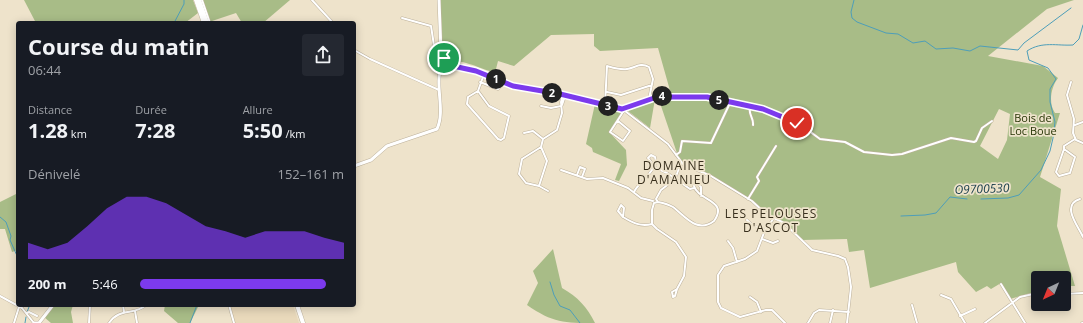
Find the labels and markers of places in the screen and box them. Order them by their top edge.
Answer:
pin [427,41,461,75]
pin: 1 [486,69,506,89]
pin: 2 [542,83,562,103]
pin: 4 [652,86,672,106]
pin: 5 [709,90,729,110]
pin: 3 [598,96,618,116]
pin [780,106,814,140]

